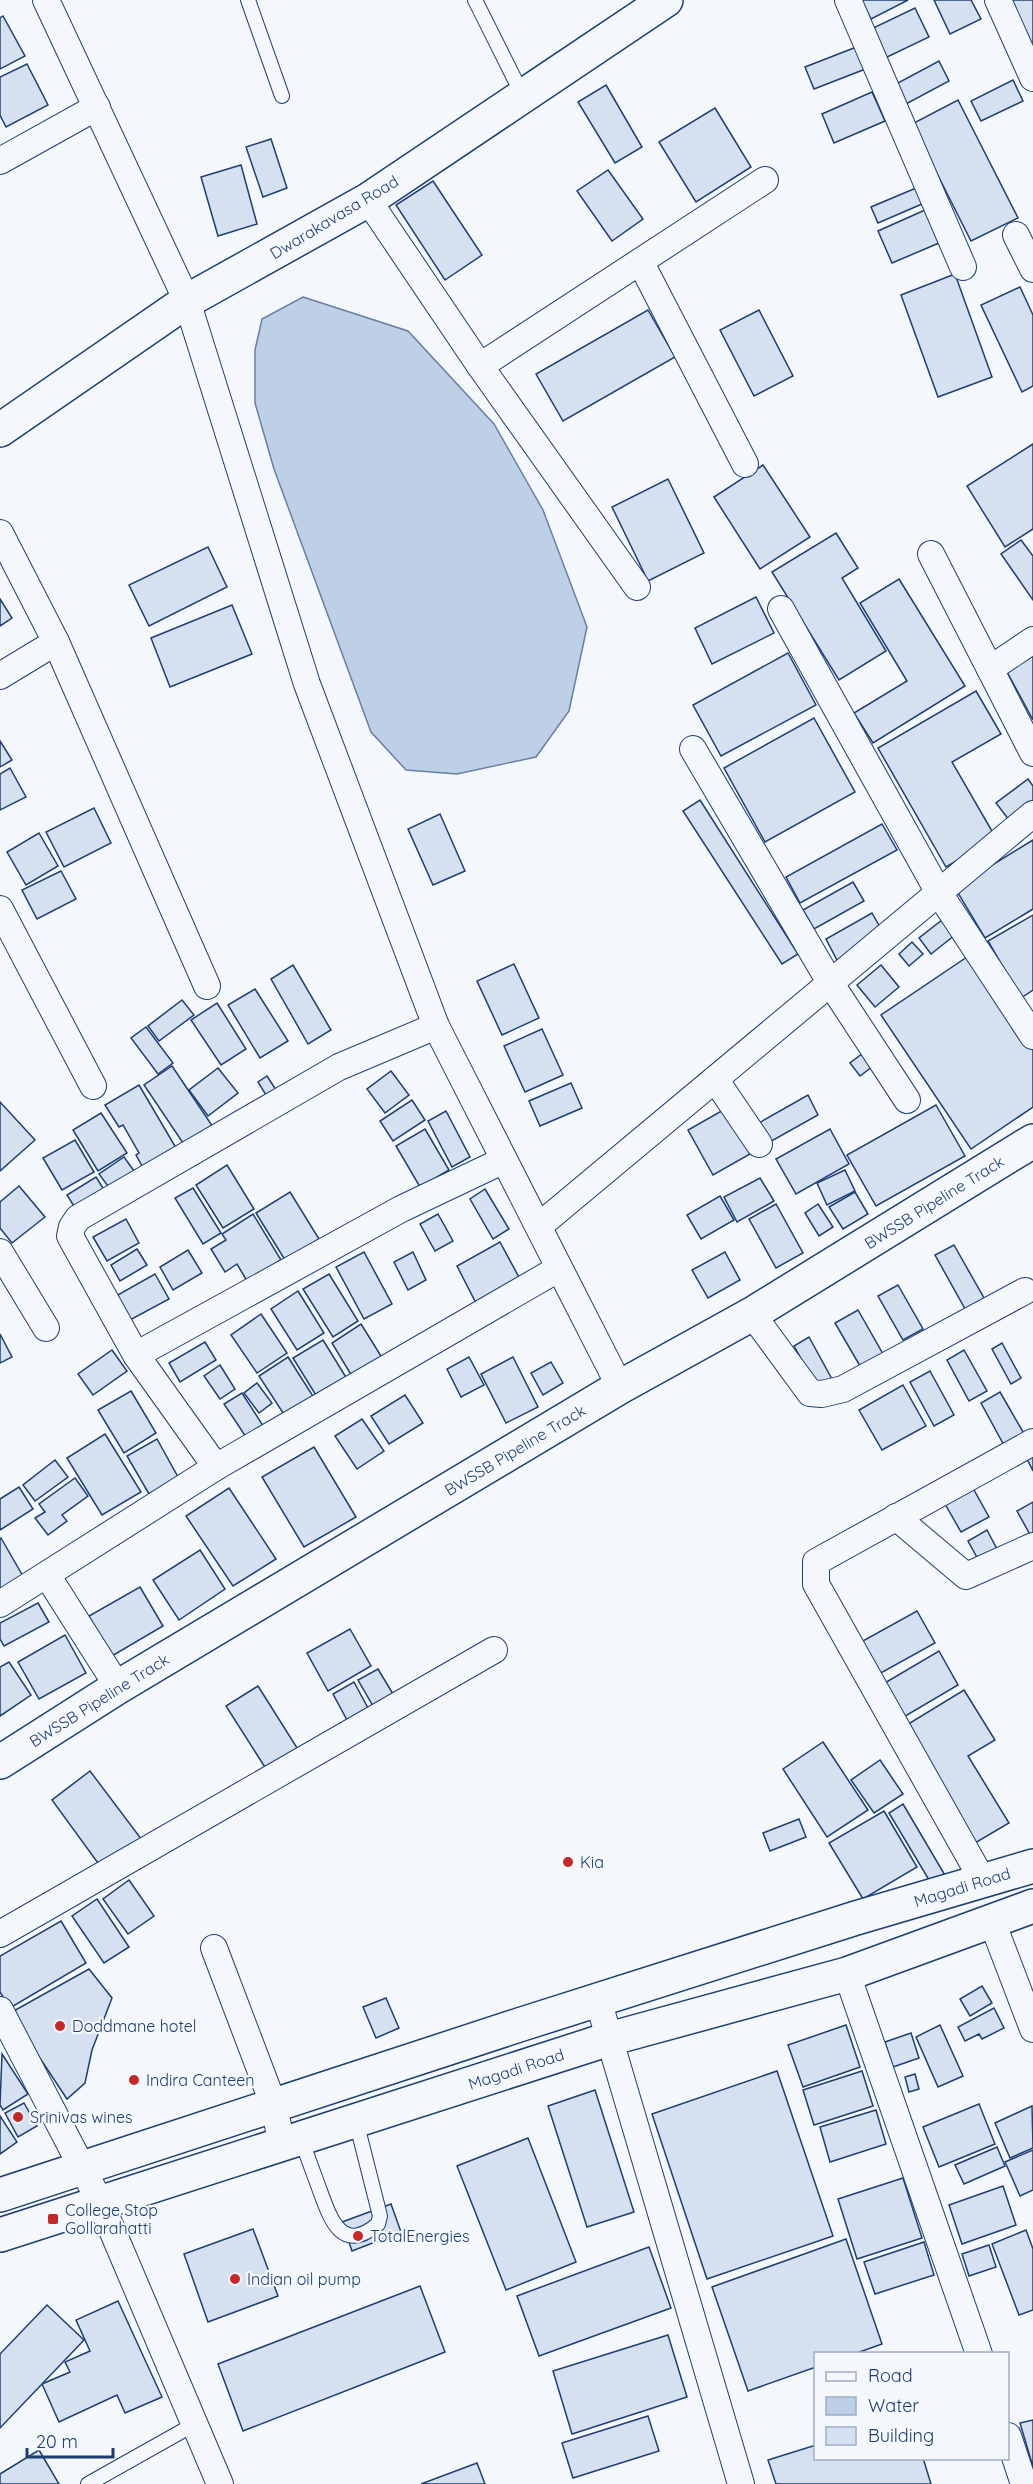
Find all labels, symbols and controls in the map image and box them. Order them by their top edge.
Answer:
street label: Dwarakavasa Road [266,171,402,263]
street label: BWSSB Pipeline Track [860,1151,1008,1253]
street label: BWSSB Pipeline Track [441,1400,589,1500]
street label: BWSSB Pipeline Track [25,1649,173,1751]
place label: Kia [580,1852,604,1872]
marker: Kia [561,1855,575,1869]
street label: Magadi Road [911,1863,1013,1911]
place label: Doddmane hotel [72,2016,196,2036]
marker: Doddmane hotel [53,2019,67,2033]
street label: Magadi Road [465,2044,567,2094]
place label: Indira Canteen [146,2070,254,2090]
marker: Indira Canteen [127,2073,141,2087]
place label: Srinivas wines [30,2107,133,2127]
marker: Srinivas wines [11,2110,25,2124]
place label: College Stop Gollarahatti [65,2200,158,2238]
marker: College Stop Gollarahatti [46,2212,60,2226]
place label: TotalEnergies [370,2226,469,2246]
marker: TotalEnergies [351,2229,365,2243]
place label: Indian oil pump [247,2269,361,2289]
marker: Indian oil pump [228,2272,242,2286]
legend [814,2352,1009,2460]
text: Road [868,2364,913,2387]
text: Water [868,2394,919,2417]
scale bar [27,2421,112,2459]
text: Building [868,2424,934,2447]
text: 20 m [36,2430,78,2453]

